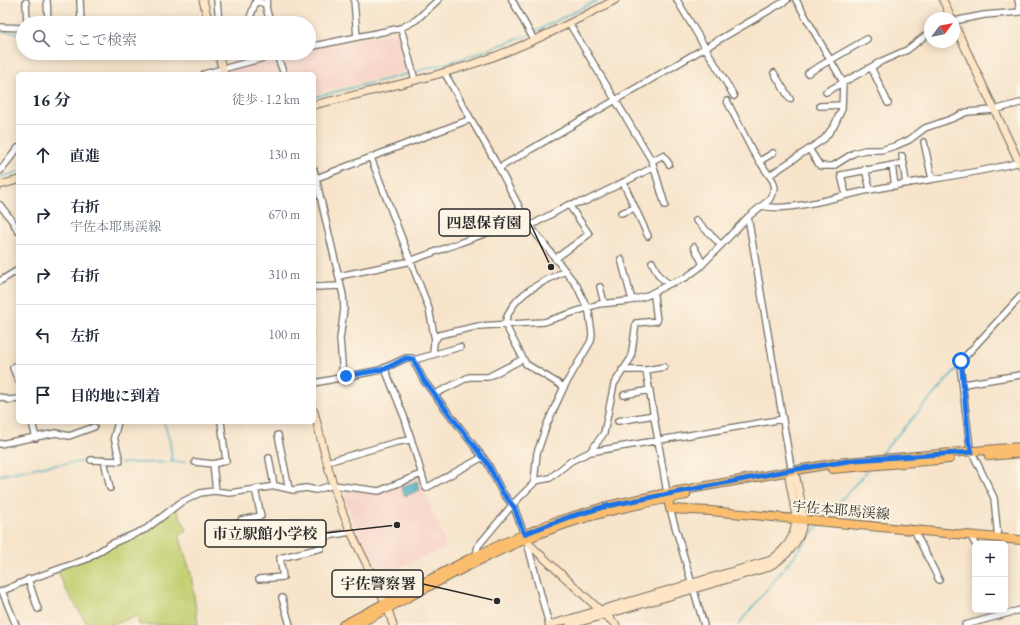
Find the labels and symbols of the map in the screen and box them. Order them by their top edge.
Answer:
north arrow [924,12,960,48]
callout: 四恩保育園 [439,209,530,236]
text: 四恩保育園 [446,213,522,232]
route start [952,352,970,370]
route end [337,367,355,385]
street label: 宇佐本耶馬渓線 [791,497,891,523]
callout: 市立駅館小学校 [205,520,326,547]
text: 市立駅館小学校 [212,524,318,543]
callout: 宇佐警察署 [332,570,423,597]
text: 宇佐警察署 [340,574,416,593]

